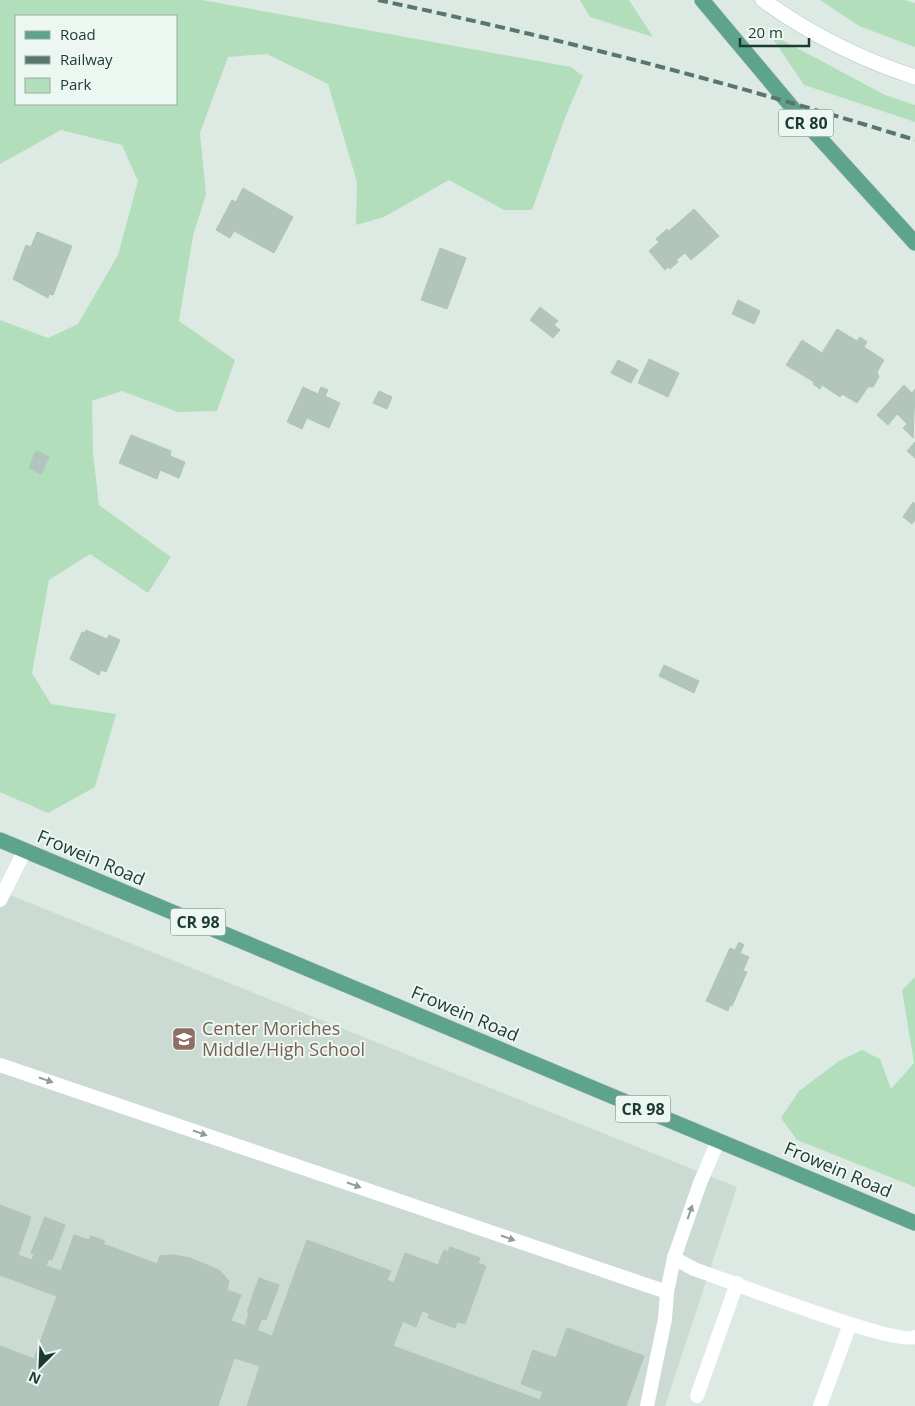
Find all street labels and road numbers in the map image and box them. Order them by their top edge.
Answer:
road number: CR 80 [778,110,834,136]
street label: Frowein Road [34,824,149,891]
road number: CR 98 [170,909,226,936]
street label: Frowein Road [408,980,523,1047]
road number: CR 98 [616,1096,670,1122]
street label: Frowein Road [781,1136,896,1203]

